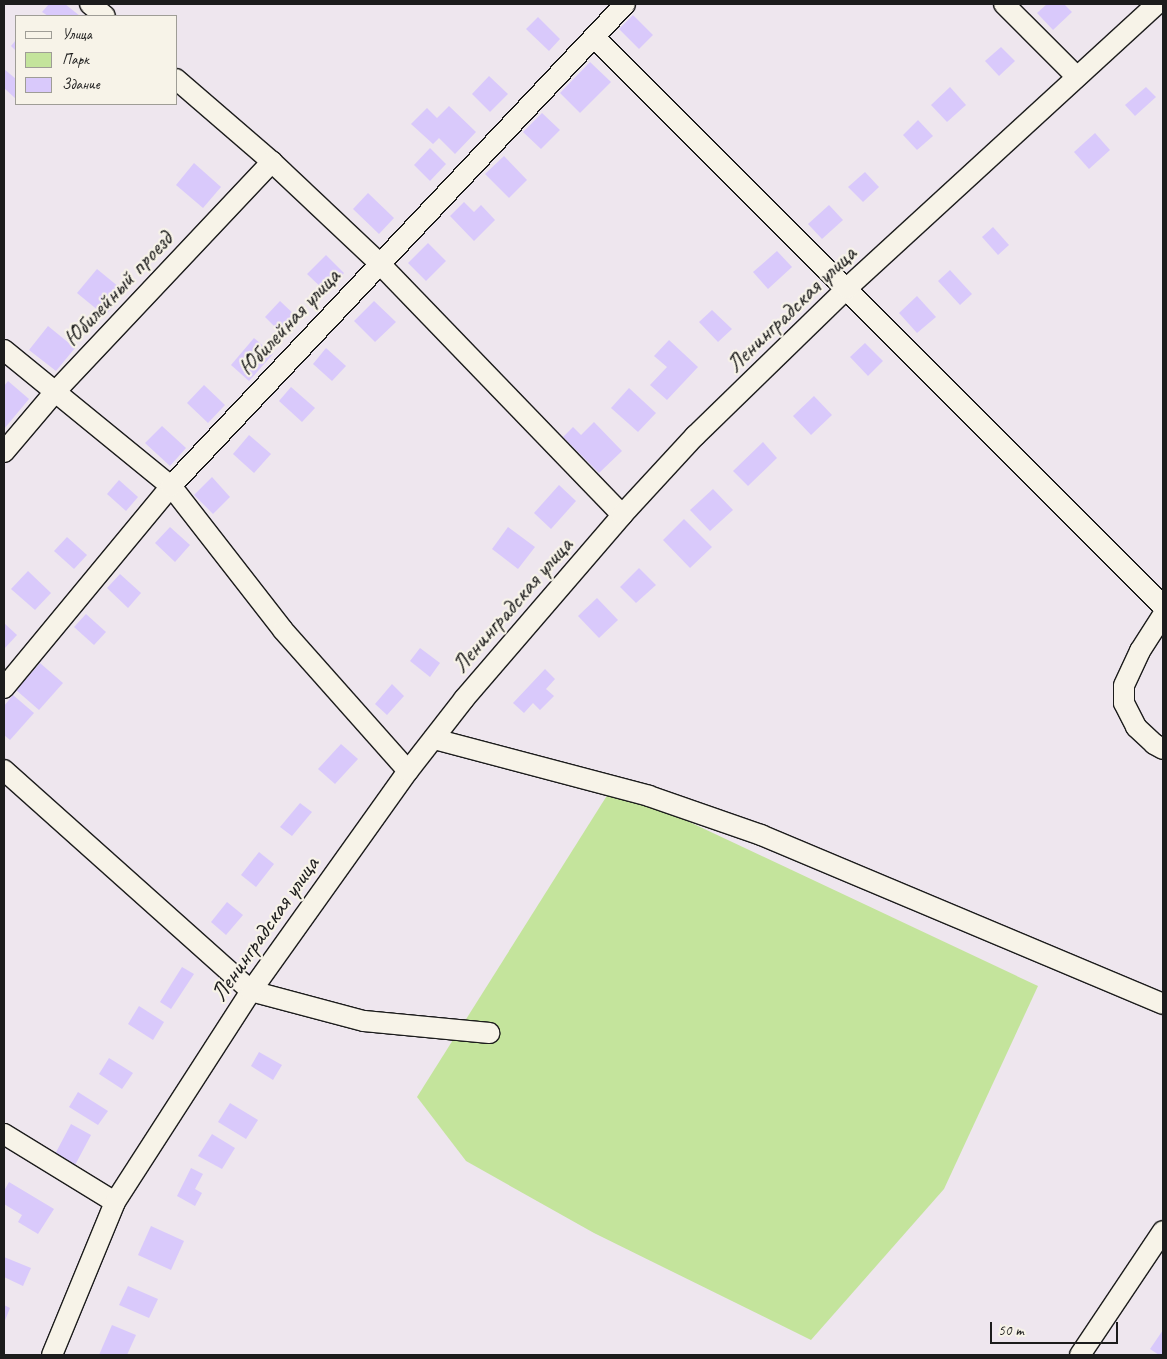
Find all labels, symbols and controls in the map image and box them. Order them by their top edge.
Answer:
legend [15,15,178,105]
text: Улица [62,25,92,44]
text: Парк [62,50,89,69]
text: Здание [62,75,100,94]
street label: Юбилейный проезд [57,225,179,353]
street label: Ленинградская улица [719,239,863,379]
street label: Юбилейная улица [231,261,347,383]
street label: Ленинградская улица [445,530,579,680]
street label: Ленинградская улица [204,850,326,1008]
scale bar [992,1312,1120,1344]
text: 50 m [998,1321,1024,1340]

